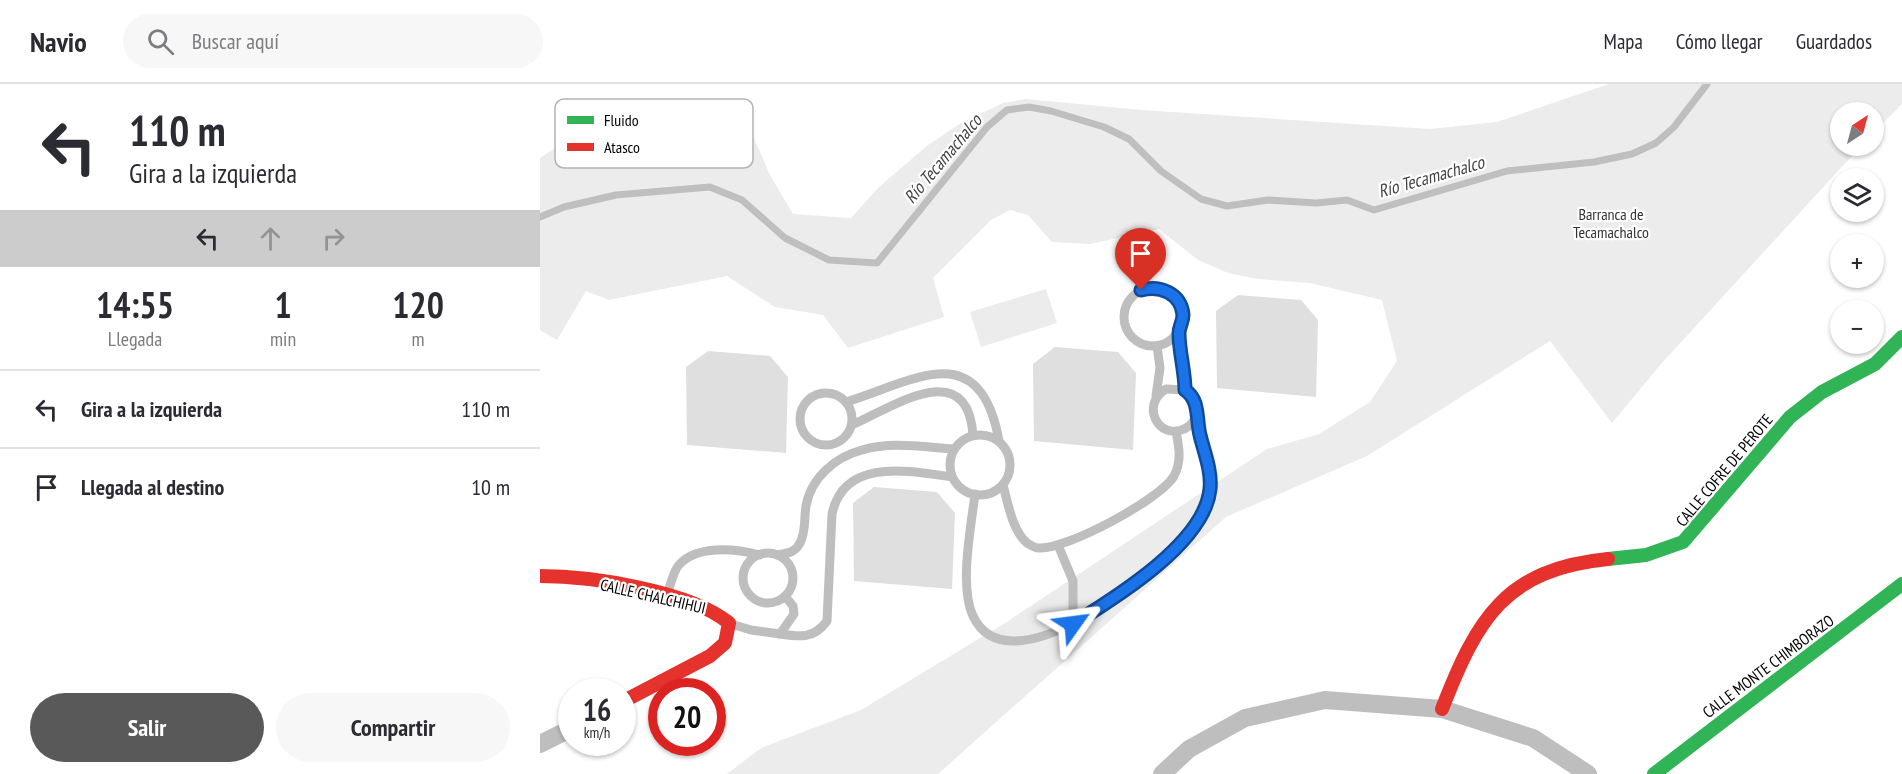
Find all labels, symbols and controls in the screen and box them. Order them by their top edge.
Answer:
search box [123,14,543,68]
text: Navio [30,23,87,60]
icon: search [144,25,177,58]
text: Buscar aquí [192,27,279,55]
text: Mapa [1604,28,1643,55]
text: Cómo llegar [1676,28,1763,55]
text: Guardados [1796,28,1872,55]
legend [555,99,753,168]
north arrow [1830,102,1884,156]
map controls [1830,102,1884,354]
text: 110 m [129,103,226,158]
icon: left [30,108,108,186]
water label: Río Tecamachalco [899,108,987,208]
text: Fluido [604,110,639,130]
text: Atasco [604,137,640,157]
water label: Río Tecamachalco [1375,150,1488,203]
text: Gira a la izquierda [129,156,297,190]
button: layers [1830,168,1884,222]
park label: Barranca de Tecamachalco [1573,204,1649,242]
icon: left [191,222,224,255]
icon: ahead [254,222,287,255]
icon: right [317,222,350,255]
pin [1115,228,1166,290]
button: + [1830,234,1884,288]
icon: arrive [1124,237,1157,270]
text: 14:55 [96,281,174,328]
text: 1 [274,281,292,328]
text: 120 [392,281,444,328]
button: − [1830,300,1884,354]
text: Llegada [108,326,162,352]
text: min [270,326,296,352]
text: m [412,326,425,352]
icon: left [30,393,63,426]
text: Gira a la izquierda [81,395,222,423]
text: 110 m [461,395,510,423]
street label: CALLE COFRE DE PEROTE [1671,410,1777,530]
icon: arrive [30,471,63,504]
text: Llegada al destino [81,473,224,501]
text: 10 m [471,473,510,501]
street label: CALLE CHALCHIHUI [598,574,708,618]
position arrow [1041,592,1105,656]
street label: CALLE MONTE CHIMBORAZO [1698,610,1838,722]
speed limit sign: 20 [648,678,726,756]
text: 16 [583,690,611,729]
button: Salir [30,693,264,762]
button: Compartir [276,693,510,762]
text: km/h [584,723,610,742]

